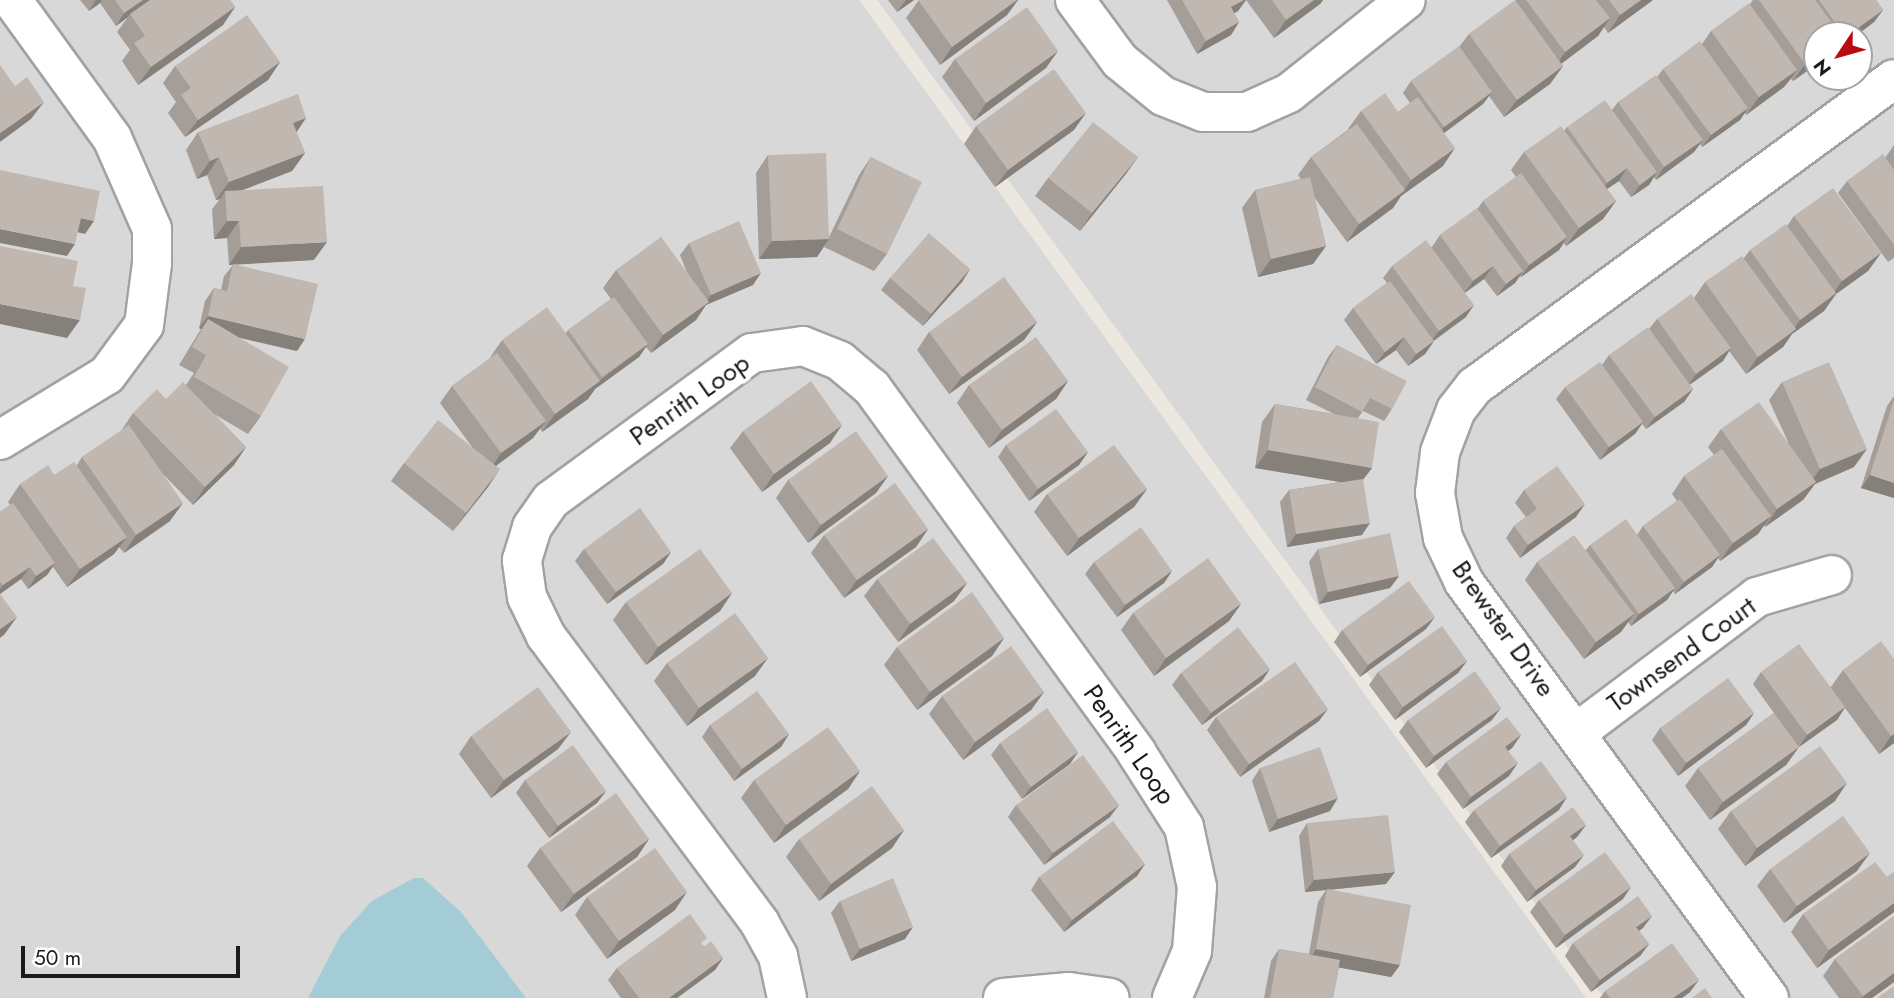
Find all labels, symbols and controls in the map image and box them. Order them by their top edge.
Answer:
north arrow [1803,21,1873,91]
text: N [1807,53,1838,82]
street label: Penrith Loop [624,347,756,453]
street label: Brewster Drive [1445,555,1561,703]
street label: Townsend Court [1602,591,1762,719]
street label: Penrith Loop [1076,679,1182,811]
scale bar [24,932,243,976]
text: 50 m [34,943,81,973]

